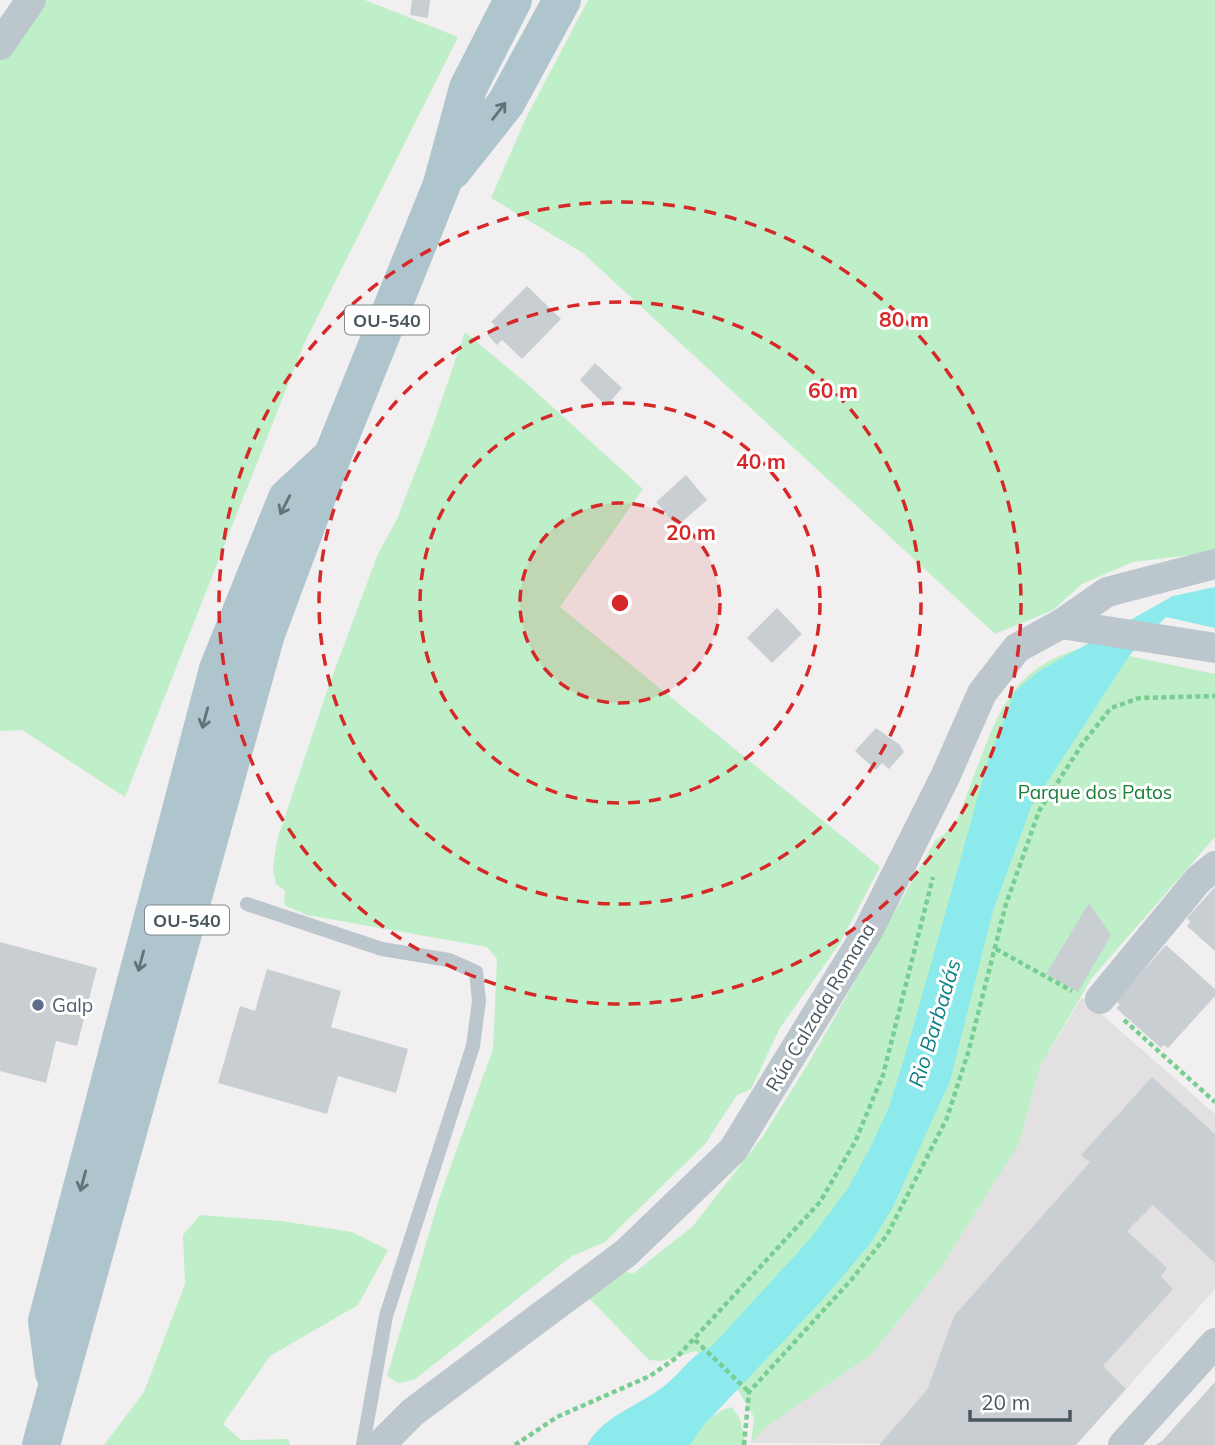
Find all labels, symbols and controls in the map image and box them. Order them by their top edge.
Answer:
one-way arrow [491,102,506,121]
road number: OU-540 [345,306,429,334]
text: 80 m [879,306,929,332]
text: 60 m [808,377,858,403]
text: 40 m [736,448,786,474]
one-way arrow [278,494,292,515]
text: 20 m [666,519,716,545]
centre of rings [608,591,632,615]
one-way arrow [198,706,211,728]
park label: Parque dos Patos [1018,780,1172,804]
road number: OU-540 [145,905,229,934]
street label: Rúa Calzada Romana [760,918,880,1096]
one-way arrow [134,949,147,972]
water label: Rio Barbadás [902,956,966,1090]
place label: Galp [52,993,93,1017]
marker: Galp [30,997,46,1013]
one-way arrow [76,1169,89,1192]
scale bar [970,1378,1070,1422]
text: 20 m [981,1389,1030,1415]

